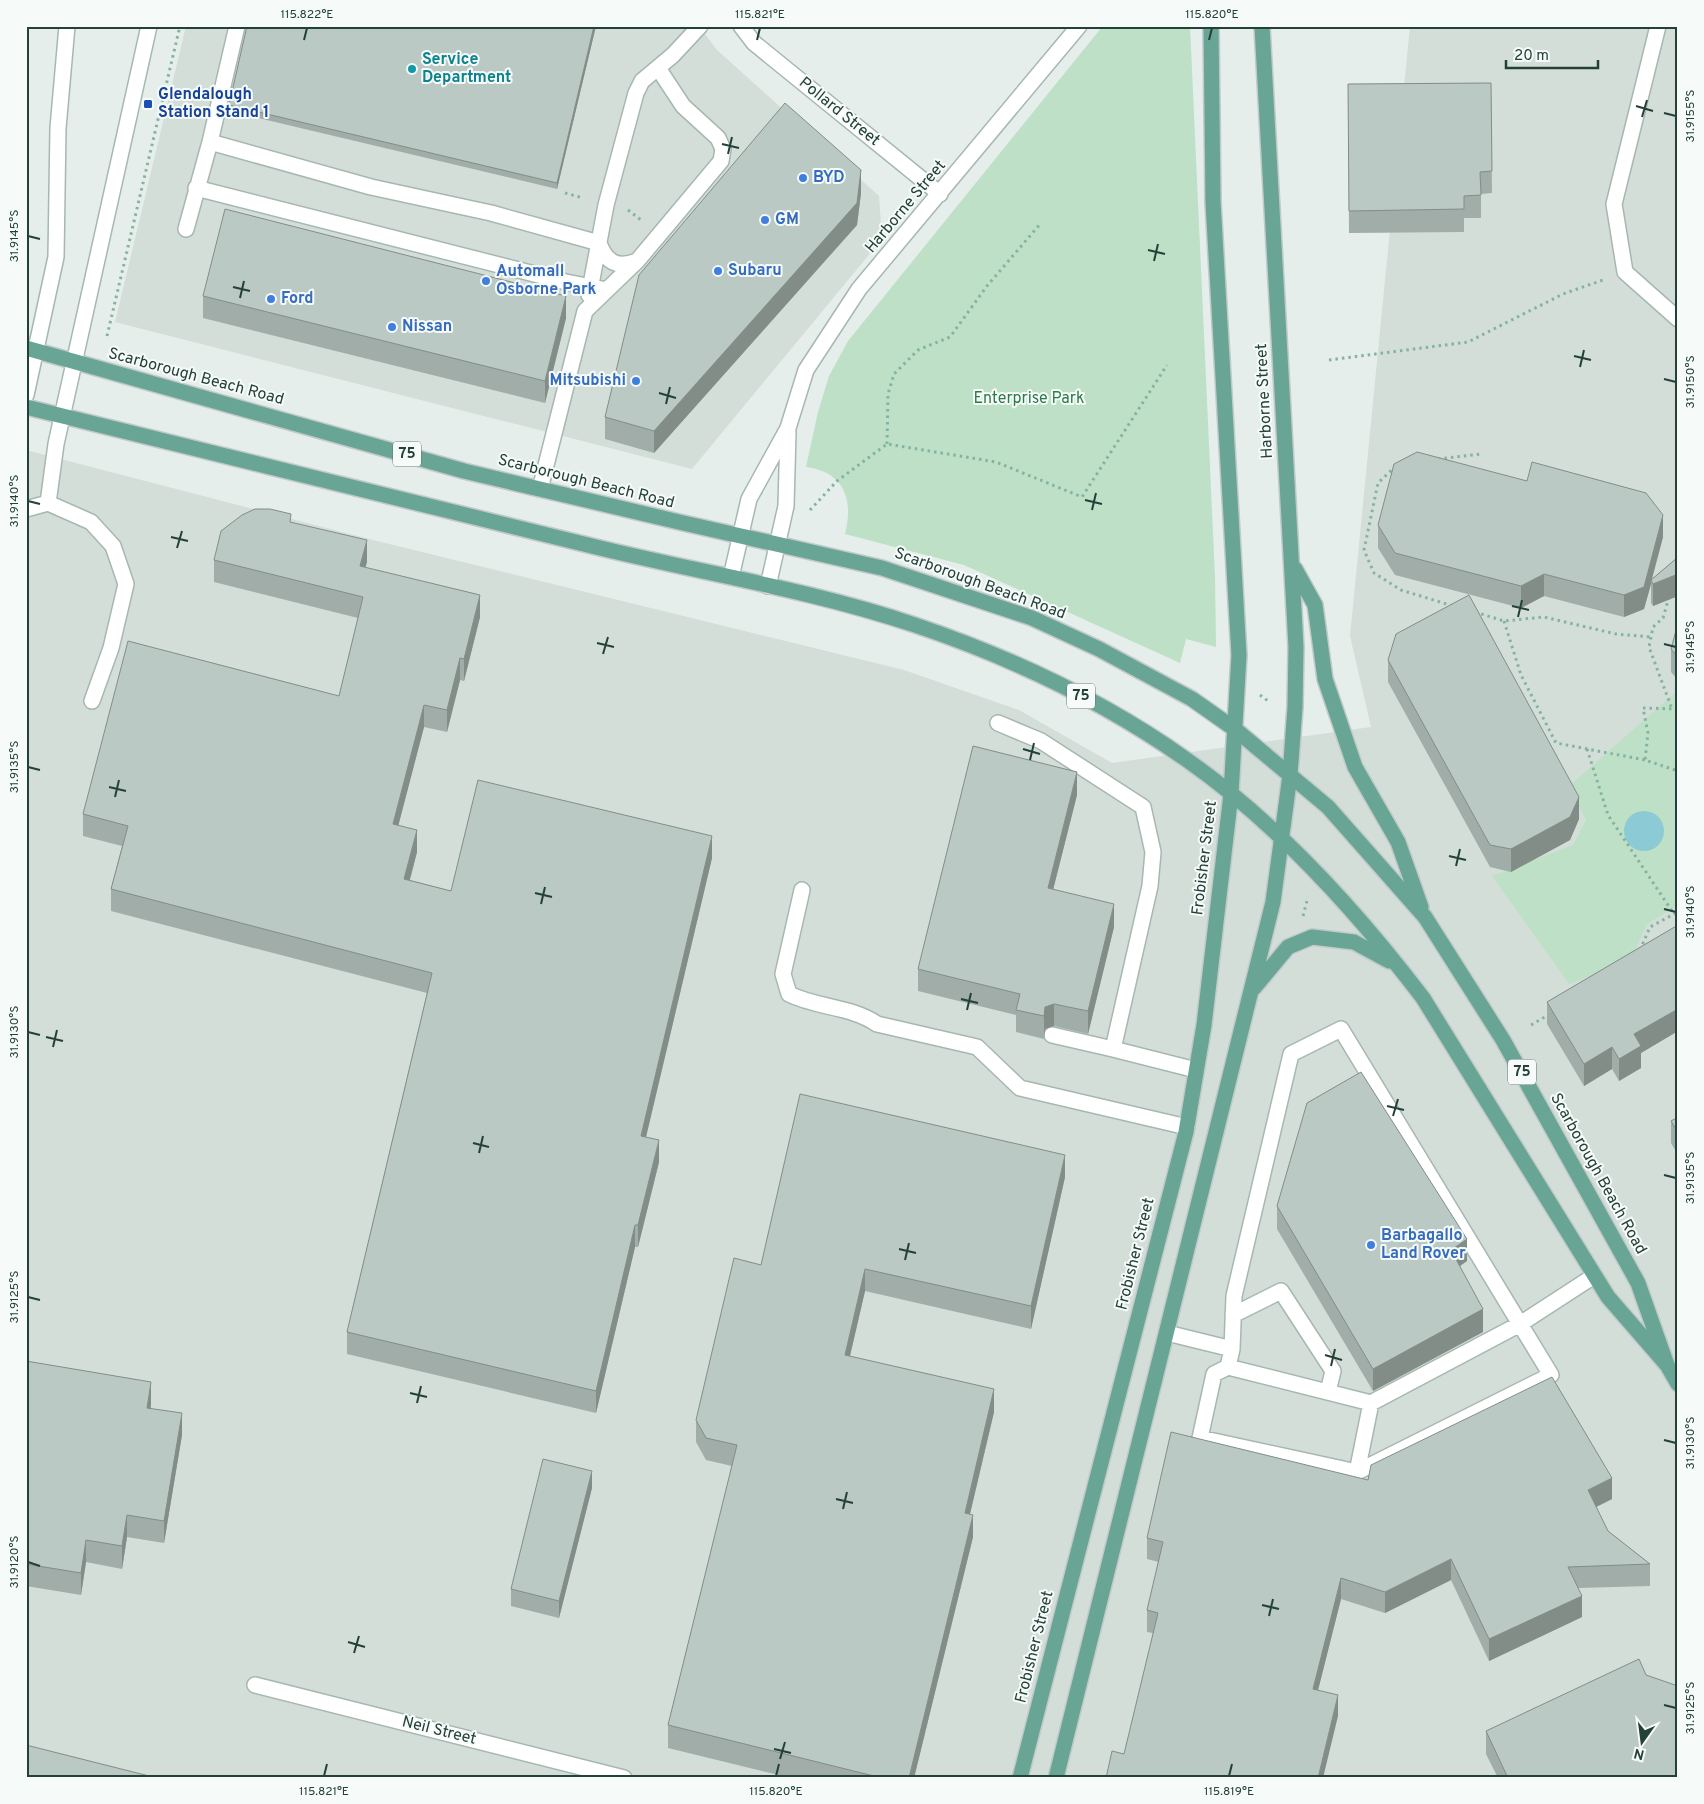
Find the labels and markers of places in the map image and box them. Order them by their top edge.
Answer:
place label: Service Department [422,50,511,88]
marker: Service Department [406,63,418,75]
place label: Glendalough Station Stand 1 [158,85,269,123]
marker: Glendalough Station Stand 1 [142,98,154,110]
place label: BYD [813,168,845,188]
marker: BYD [797,172,809,184]
place label: GM [775,210,799,230]
marker: GM [759,214,771,226]
place label: Subaru [728,261,782,281]
place label: Automall Osborne Park [496,262,597,300]
marker: Subaru [712,265,724,277]
marker: Automall Osborne Park [480,275,492,287]
place label: Ford [281,289,313,309]
marker: Ford [265,293,277,305]
place label: Nissan [402,317,452,337]
marker: Nissan [386,321,398,333]
place label: Mitsubishi [550,371,626,391]
marker: Mitsubishi [630,375,642,387]
place label: Barbagallo Land Rover [1381,1226,1466,1264]
marker: Barbagallo Land Rover [1365,1239,1377,1251]

